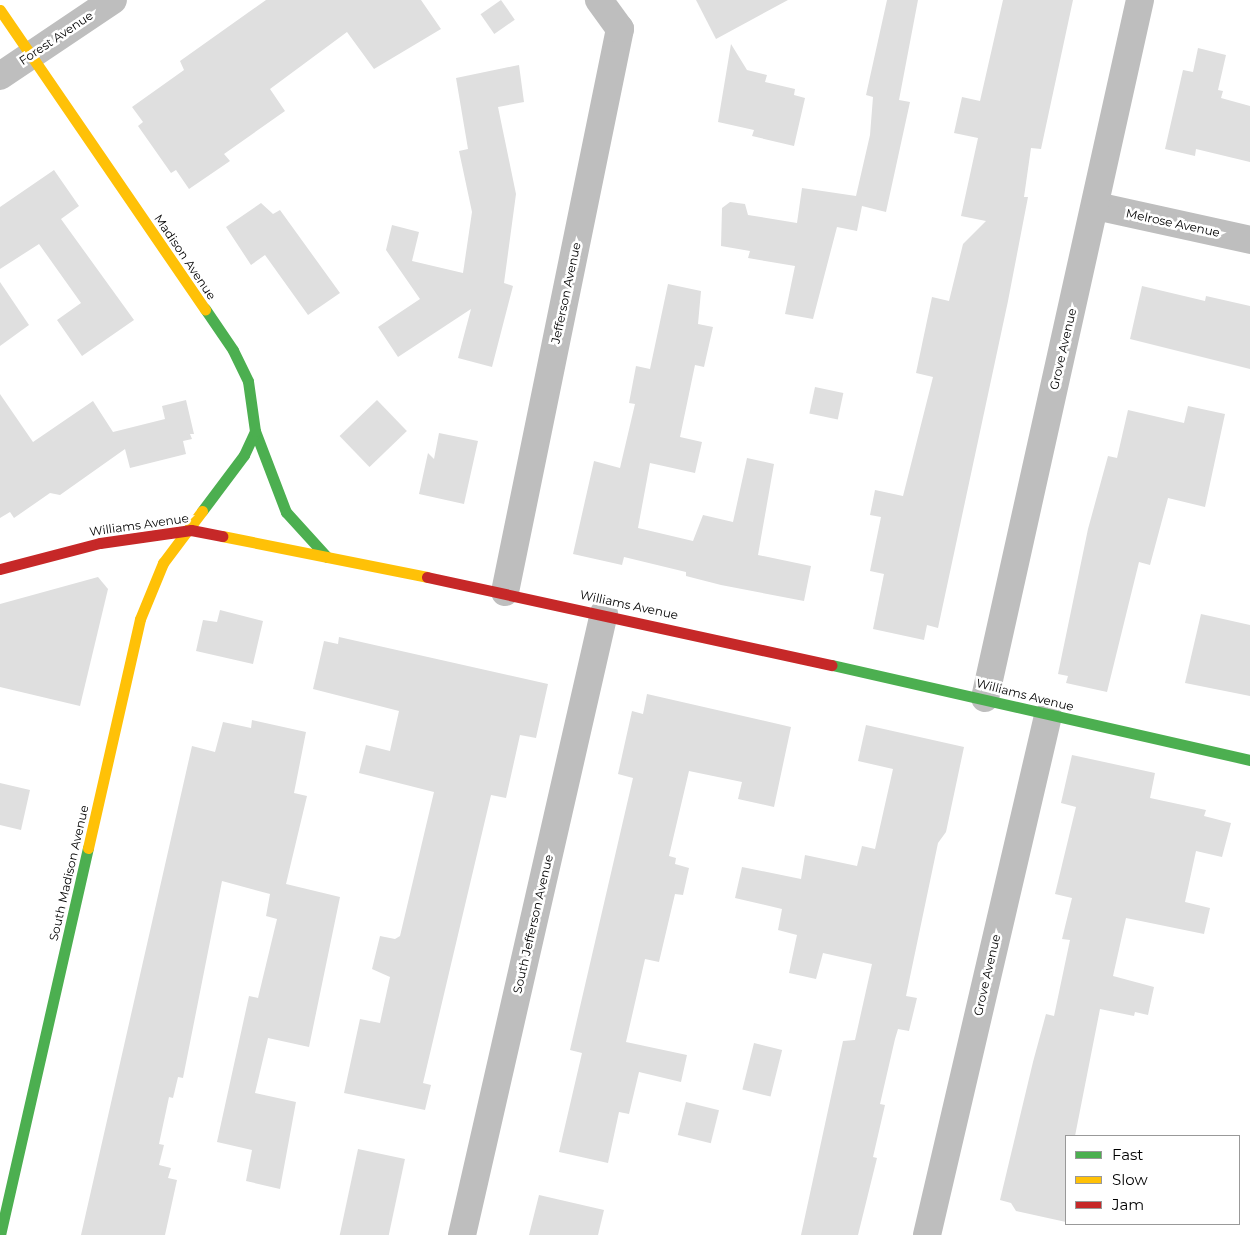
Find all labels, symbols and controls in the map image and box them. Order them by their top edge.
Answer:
street label: Forest Avenue [16,8,96,68]
street label: Melrose Avenue [1125,206,1221,240]
street label: Madison Avenue [151,212,219,302]
street label: Jefferson Avenue [548,241,584,345]
street label: Grove Avenue [1047,307,1079,391]
street label: Williams Avenue [88,511,190,539]
street label: Williams Avenue [579,588,679,622]
street label: Williams Avenue [975,676,1075,714]
street label: South Madison Avenue [46,804,92,942]
street label: South Jefferson Avenue [510,853,556,995]
street label: Grove Avenue [971,933,1003,1017]
legend [1065,1135,1240,1225]
text: Fast [1112,1145,1143,1164]
text: Slow [1112,1170,1148,1189]
text: Jam [1112,1195,1144,1214]

